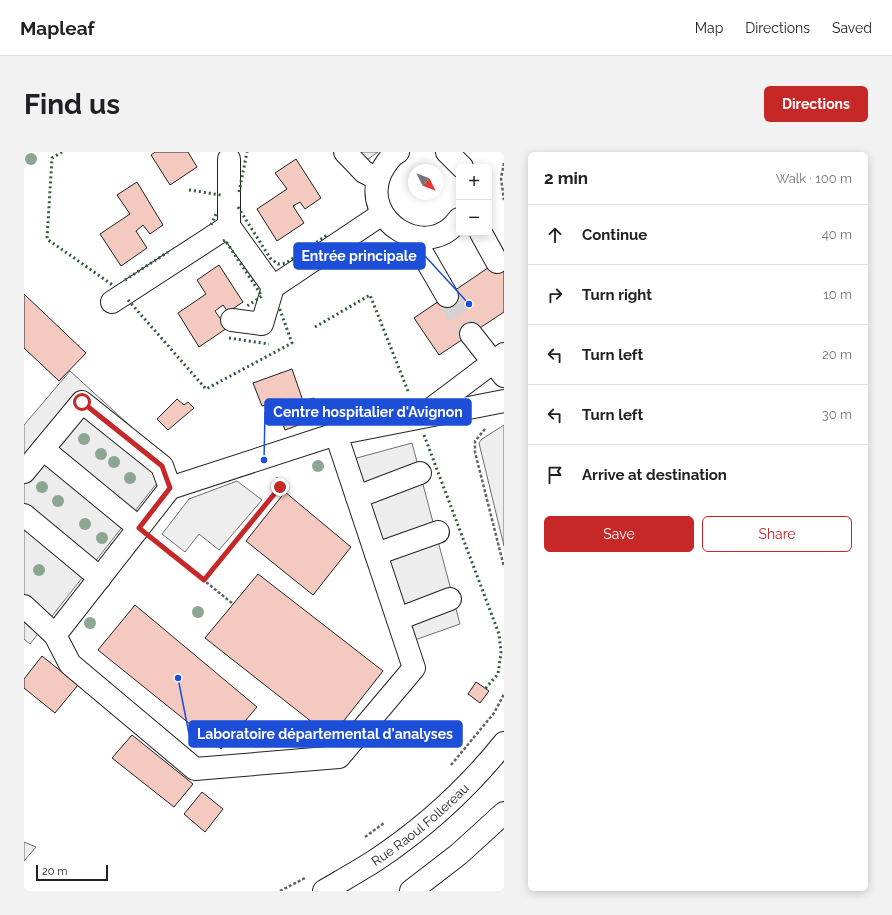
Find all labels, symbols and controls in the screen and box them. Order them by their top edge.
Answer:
text: Mapleaf [20,17,95,39]
text: Map [695,20,723,36]
text: Directions [745,20,810,36]
text: Saved [832,20,872,36]
button: Directions [764,86,868,122]
text: Find us [24,88,120,121]
north arrow [408,164,444,200]
map controls [456,164,492,236]
button: + [456,164,492,200]
text: 2 min [544,168,588,188]
text: Walk · 100 m [776,171,852,186]
button: − [456,200,492,236]
icon: ahead [544,224,566,246]
text: Continue [582,226,647,244]
text: 40 m [822,227,852,242]
callout: Entrée principale [294,243,425,269]
text: Entrée principale [301,248,417,264]
icon: right [544,284,566,306]
text: Turn right [582,286,652,304]
text: 10 m [823,287,852,302]
icon: left [544,344,566,366]
text: Turn left [582,346,643,364]
text: 20 m [822,347,852,362]
route start [73,393,91,411]
callout: Centre hospitalier d'Avignon [265,399,471,425]
text: Centre hospitalier d'Avignon [273,404,463,420]
icon: left [544,404,566,426]
text: Turn left [582,406,643,424]
text: 30 m [822,407,852,422]
icon: arrive [544,464,566,486]
text: Arrive at destination [582,466,727,484]
route end [271,478,289,496]
button: Save [544,516,694,552]
button: Share [702,516,852,552]
callout: Laboratoire départemental d'analyses [189,721,462,747]
text: Laboratoire départemental d'analyses [197,726,453,742]
street label: Rue Raoul Follereau [369,781,472,869]
scale bar [36,863,108,882]
text: 20 m [42,865,67,878]

